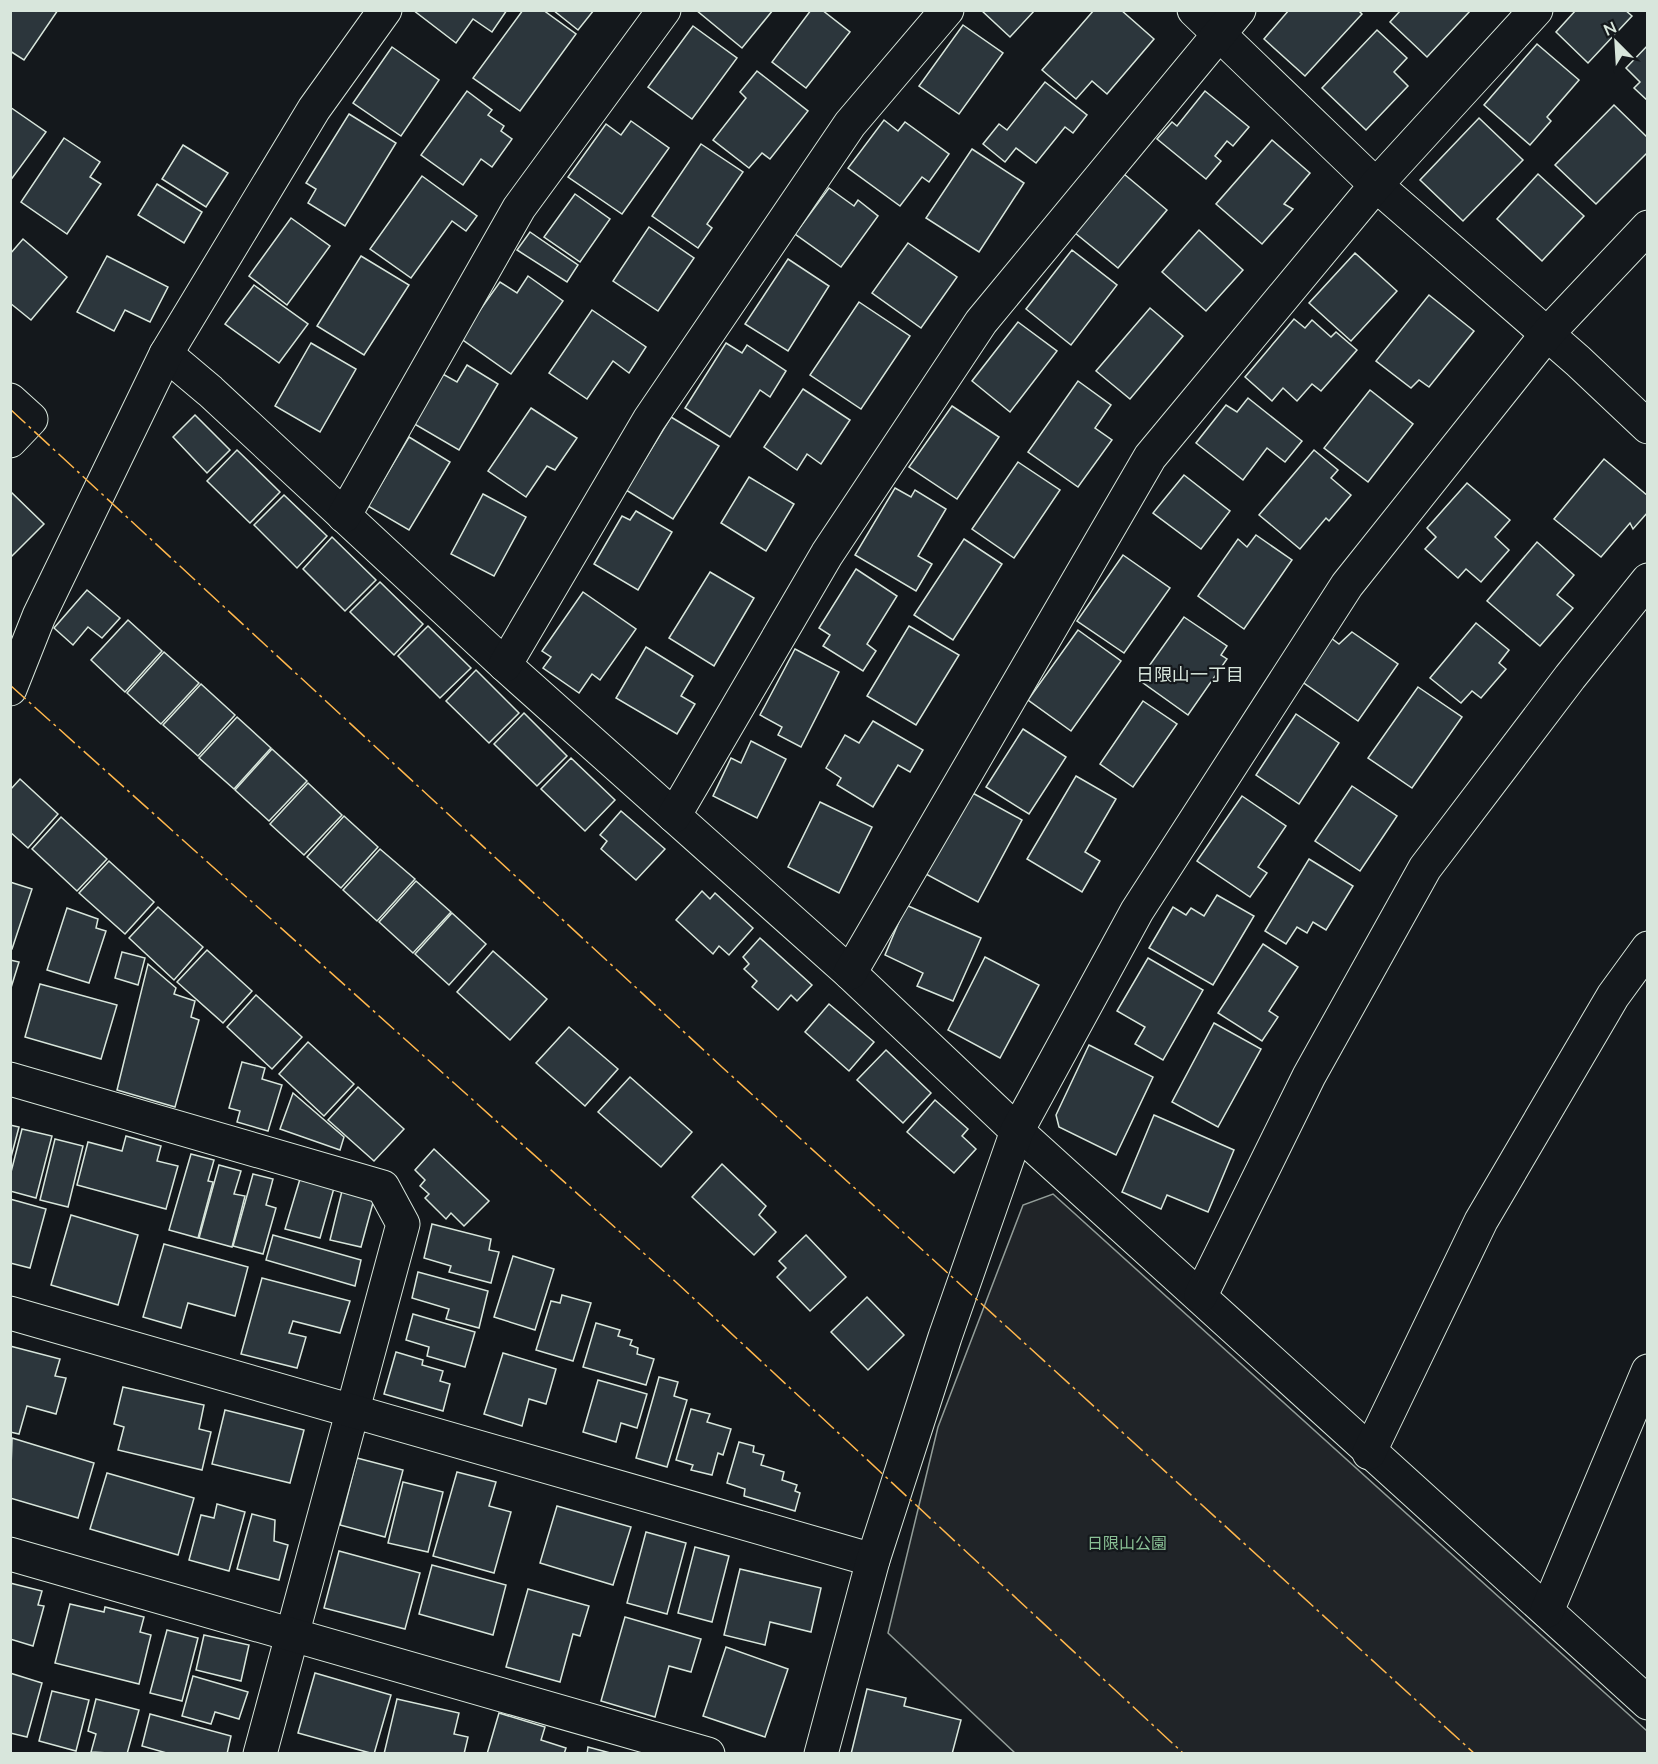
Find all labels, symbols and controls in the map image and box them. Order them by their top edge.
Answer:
north arrow [1586,12,1646,72]
text: N [1600,17,1619,40]
district label: 日限山一丁目 [1136,663,1244,686]
park label: 日限山公園 [1087,1533,1167,1553]

